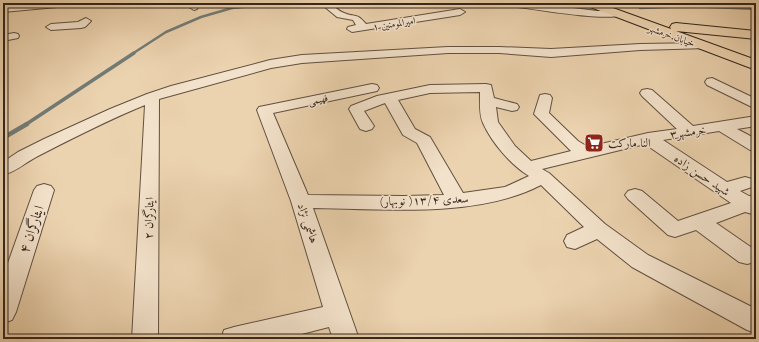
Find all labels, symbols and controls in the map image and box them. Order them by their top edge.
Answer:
street label: امیرالمومنین ۱ [372,16,416,33]
street label: خیابان خرمشهر [646,23,696,50]
street label: فهیمی [308,93,329,108]
street label: خرمشهر۳ [669,125,707,142]
supermarket icon: النا مارکت [583,132,605,154]
place label: النا مارکت [608,137,651,150]
street label: شهید حسن زاده [670,153,731,200]
street label: سعدی ۱۳/۴( نوبهار) [379,192,469,210]
street label: ایثارگران ۲ [140,196,158,239]
street label: هاشمی نژاد [293,202,319,246]
street label: ایثارگران ۴ [14,203,48,255]

